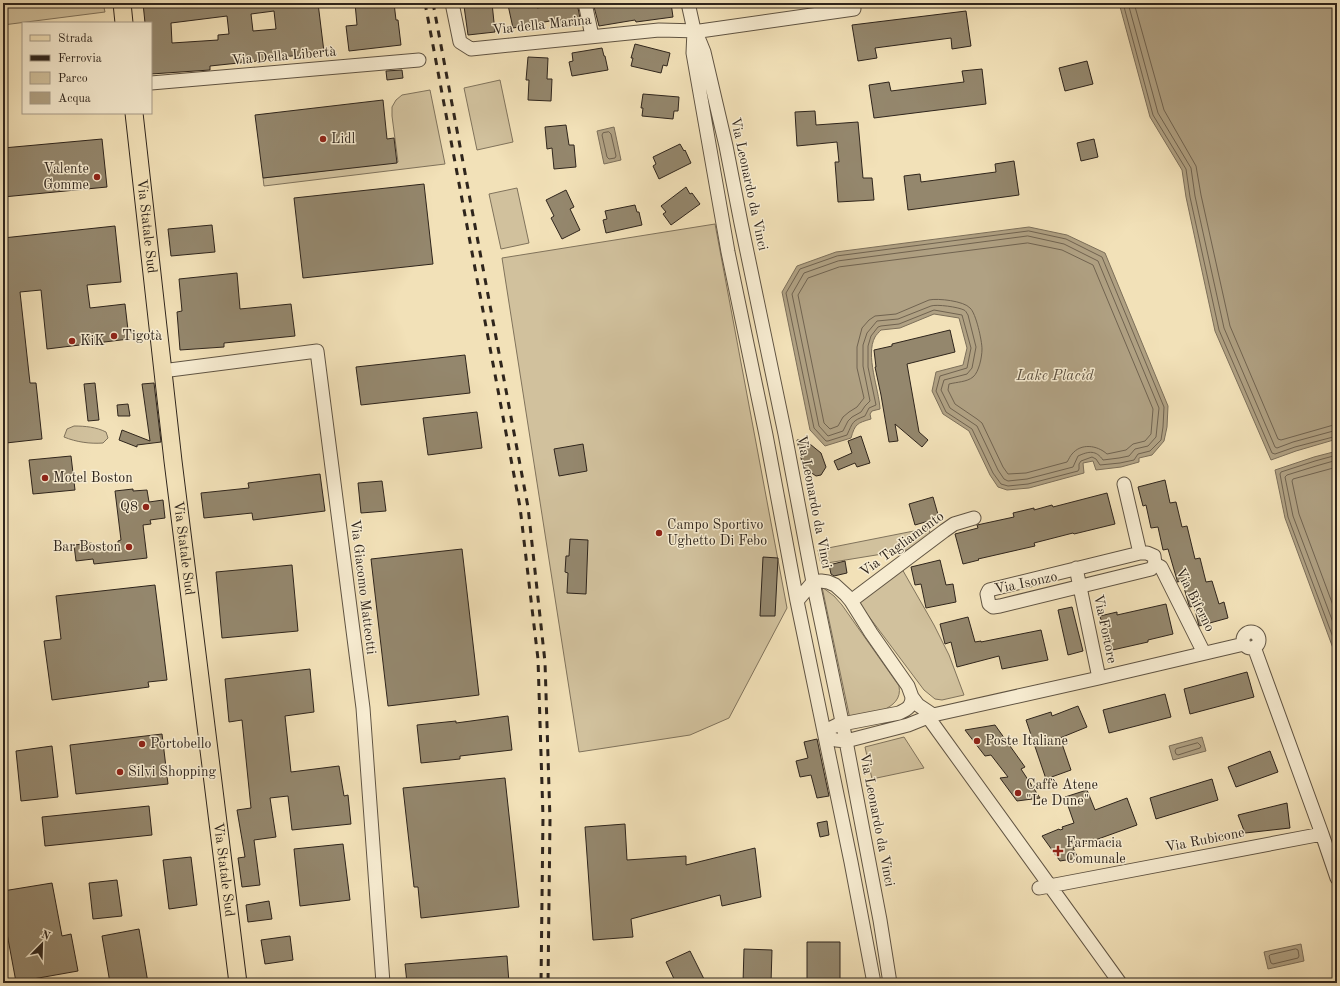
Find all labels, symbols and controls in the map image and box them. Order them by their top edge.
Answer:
street label: Via della Marina [492,13,592,37]
legend [22,22,152,114]
text: Strada [58,33,93,45]
street label: Via Della Libertà [231,44,337,68]
text: Ferrovia [58,53,102,65]
text: Parco [58,73,88,85]
text: Acqua [58,93,91,105]
street label: Via Leonardo da Vinci [728,116,770,252]
place label: Lidl [331,132,355,146]
marker: Lidl [318,134,328,144]
place label: Valente Gomme [43,162,89,192]
marker: Valente Gomme [92,172,102,182]
street label: Via Statale Sud [134,178,159,274]
place label: Tigotà [122,329,162,343]
marker: Tigotà [109,331,119,341]
place label: KiK [80,334,105,348]
marker: KiK [67,336,77,346]
water label: Lake Placid [1015,369,1095,384]
street label: Via Leonardo da Vinci [794,434,834,570]
place label: Motel Boston [53,471,133,485]
marker: Motel Boston [40,473,50,483]
place label: Q8 [120,500,138,514]
street label: Via Statale Sud [171,500,197,596]
marker: Q8 [141,502,151,512]
street label: Via Tagliamento [857,509,947,579]
place label: Campo Sportivo Ughetto Di Febo [667,518,767,548]
street label: Via Giacomo Matteotti [348,519,378,656]
marker: Campo Sportivo Ughetto Di Febo [654,528,664,538]
place label: Bar Boston [53,540,121,554]
marker: Bar Boston [124,542,134,552]
street label: Via Biferno [1173,566,1217,634]
street label: Via Isonzo [993,569,1059,597]
street label: Via Fortore [1091,593,1119,665]
place label: Poste Italiane [985,734,1068,748]
marker: Poste Italiane [972,736,982,746]
place label: Portobello [150,737,211,751]
marker: Portobello [137,739,147,749]
street label: Via Leonardo da Vinci [857,752,897,888]
place label: Silvi Shopping [128,765,216,779]
marker: Silvi Shopping [115,767,125,777]
place label: Caffè Atene "Le Dune" [1026,778,1098,808]
marker: Caffè Atene "Le Dune" [1013,788,1023,798]
street label: Via Statale Sud [211,822,237,918]
street label: Via Rubicone [1164,825,1246,855]
place label: Farmacia Comunale [1066,836,1126,866]
marker: Farmacia Comunale [1053,846,1063,856]
north arrow [22,924,62,964]
text: N [39,929,52,943]

